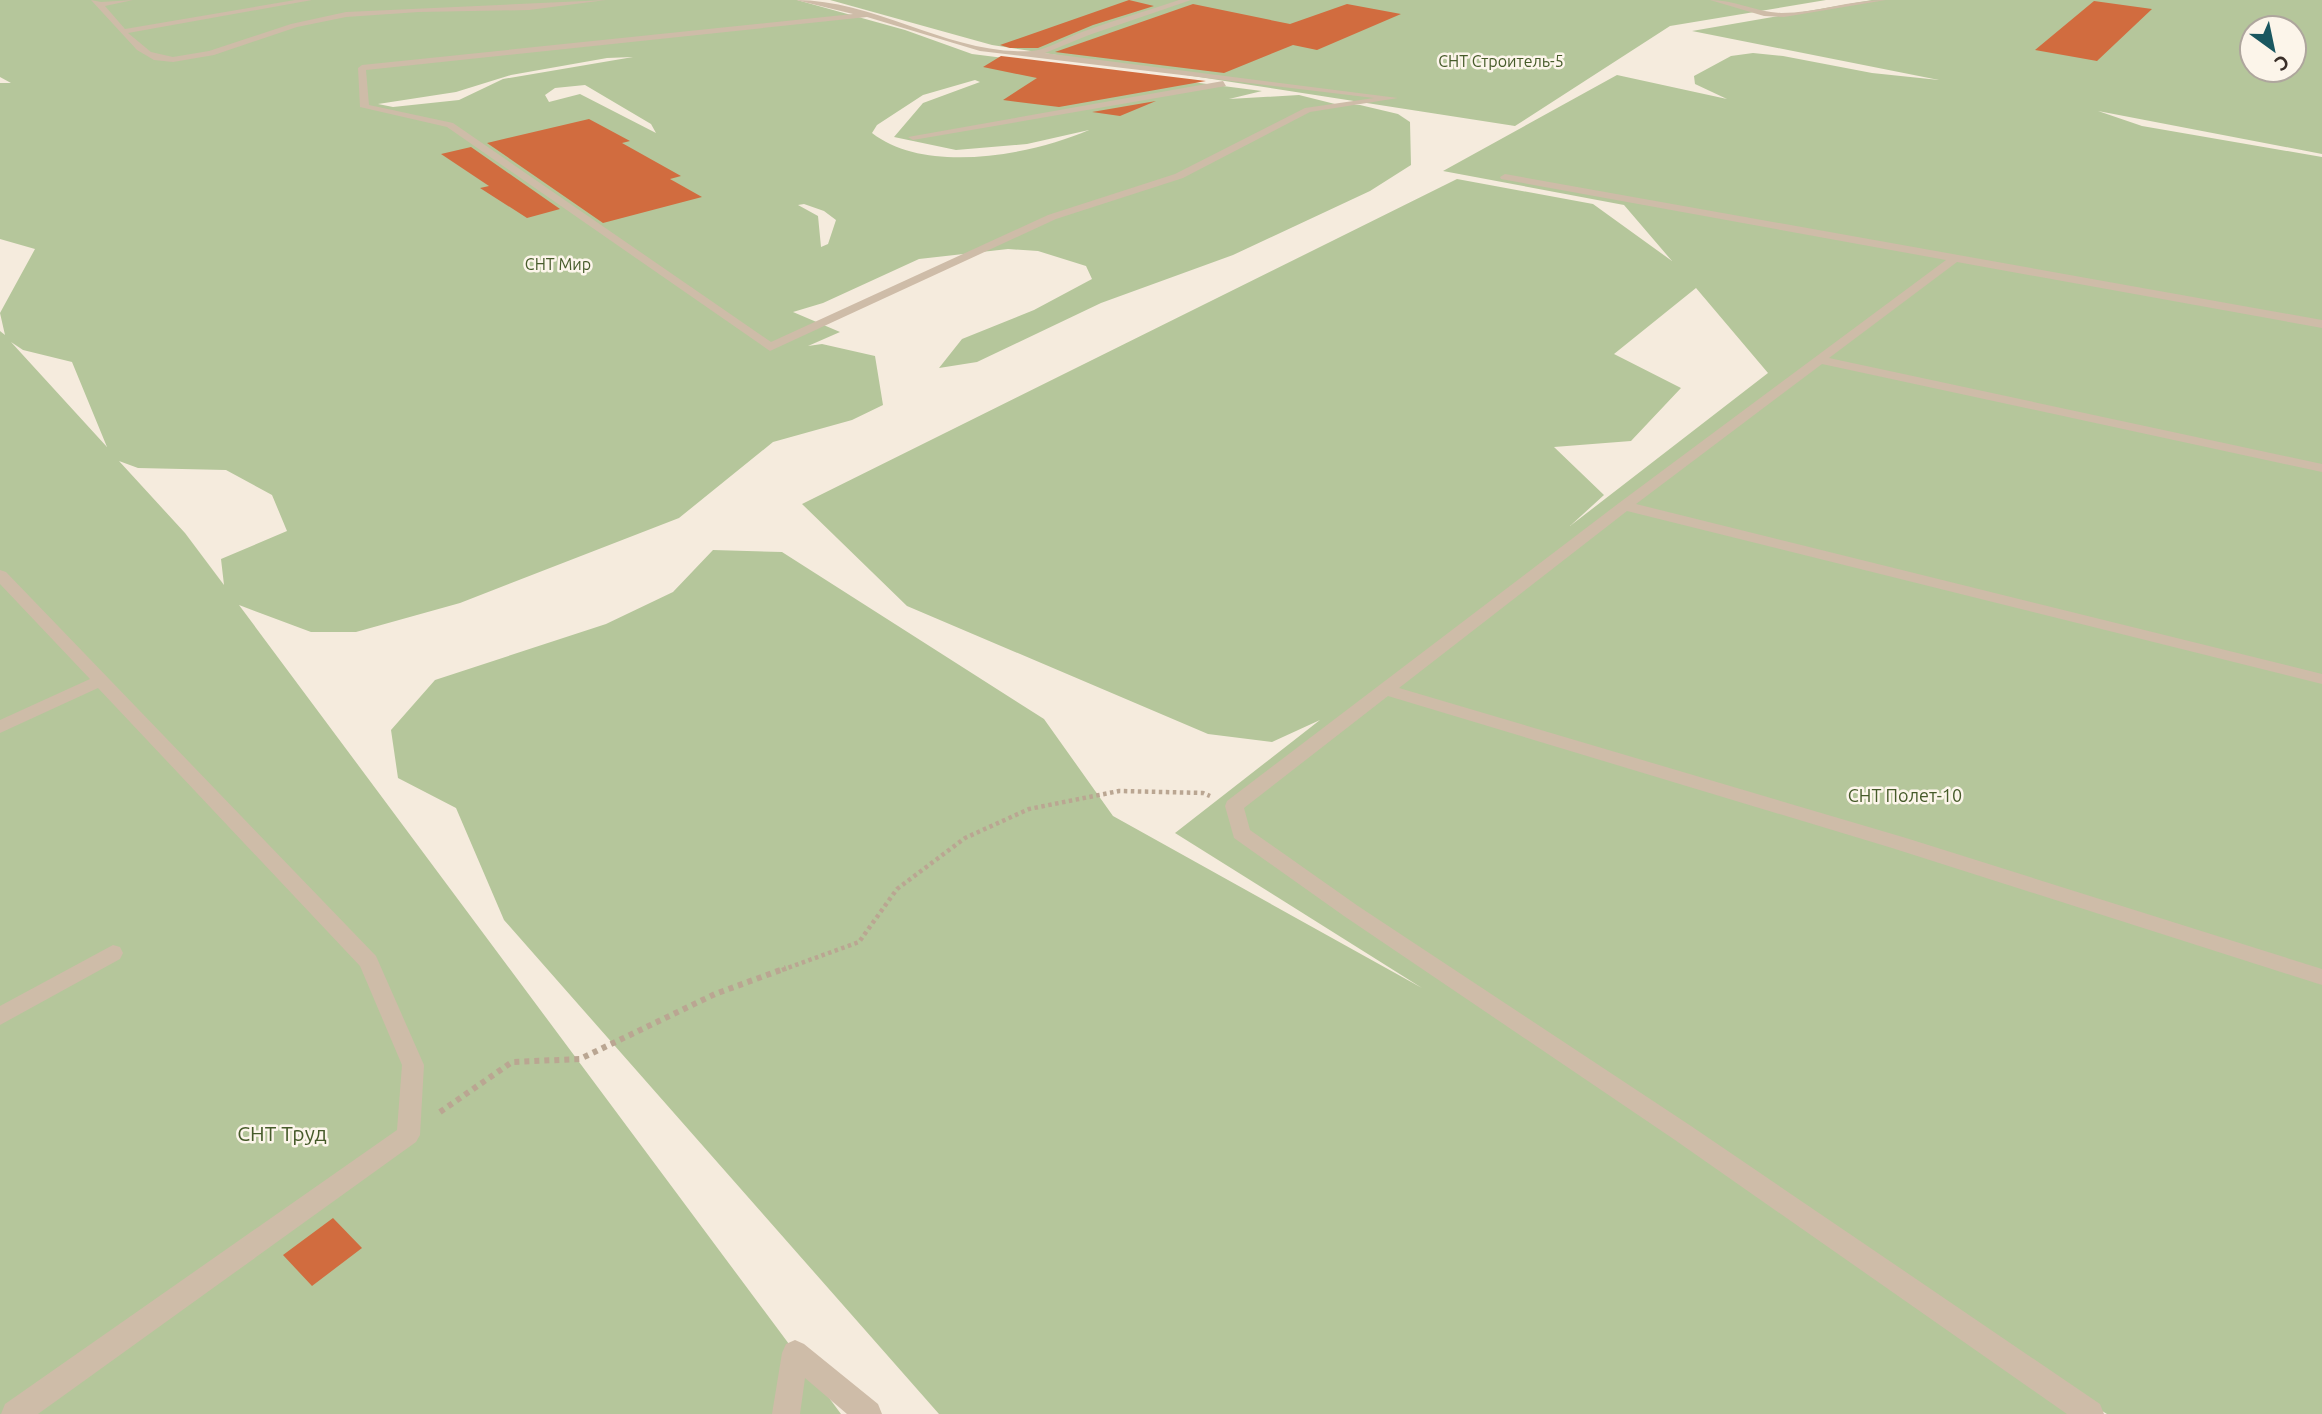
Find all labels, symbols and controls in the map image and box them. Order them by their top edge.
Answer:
north arrow [2238,14,2308,84]
text: С [2271,51,2293,76]
park label: СНТ Строитель-5 [1438,52,1564,70]
park label: СНТ Мир [525,255,591,273]
park label: СНТ Полет-10 [1848,785,1962,805]
park label: СНТ Труд [237,1121,327,1145]

